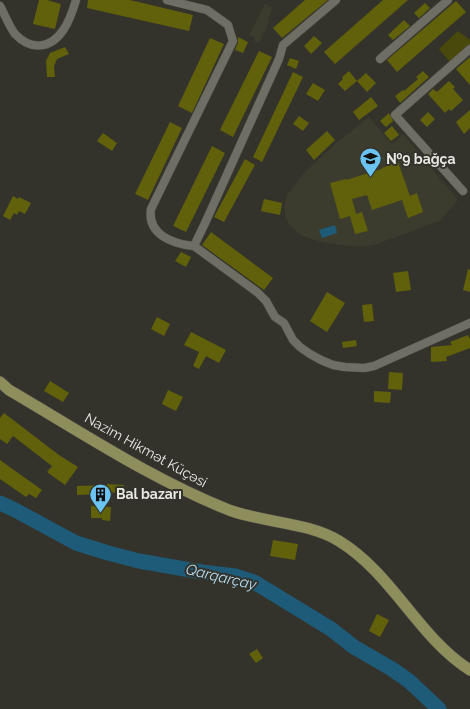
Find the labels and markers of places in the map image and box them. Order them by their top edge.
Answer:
school or university icon: №9 bağça [357,146,383,179]
place label: №9 bağça [386,151,456,167]
building icon: Bal bazarı [88,481,114,514]
place label: Bal bazarı [116,486,182,502]

